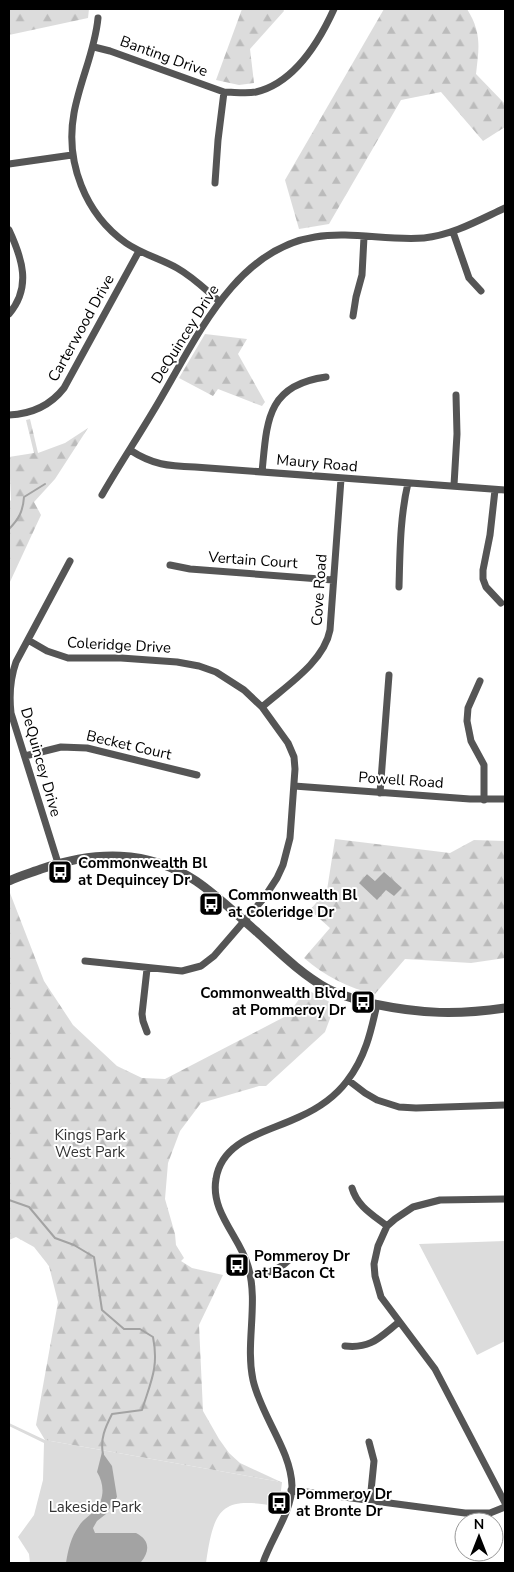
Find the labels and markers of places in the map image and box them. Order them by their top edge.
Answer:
place label: Commonwealth Bl at Dequincey Dr [78,853,207,890]
bus stop icon: Commonwealth Bl at Dequincey Dr [47,859,73,885]
place label: Commonwealth Bl at Coleridge Dr [228,885,357,922]
bus stop icon: Commonwealth Bl at Coleridge Dr [198,891,224,917]
place label: Commonwealth Blvd at Pommeroy Dr [200,983,346,1020]
bus stop icon: Commonwealth Blvd at Pommeroy Dr [350,989,376,1015]
place label: Pommeroy Dr at Bacon Ct [254,1246,350,1283]
bus stop icon: Pommeroy Dr at Bacon Ct [224,1252,250,1278]
place label: Pommeroy Dr at Bronte Dr [296,1484,392,1521]
bus stop icon: Pommeroy Dr at Bronte Dr [266,1490,292,1516]

